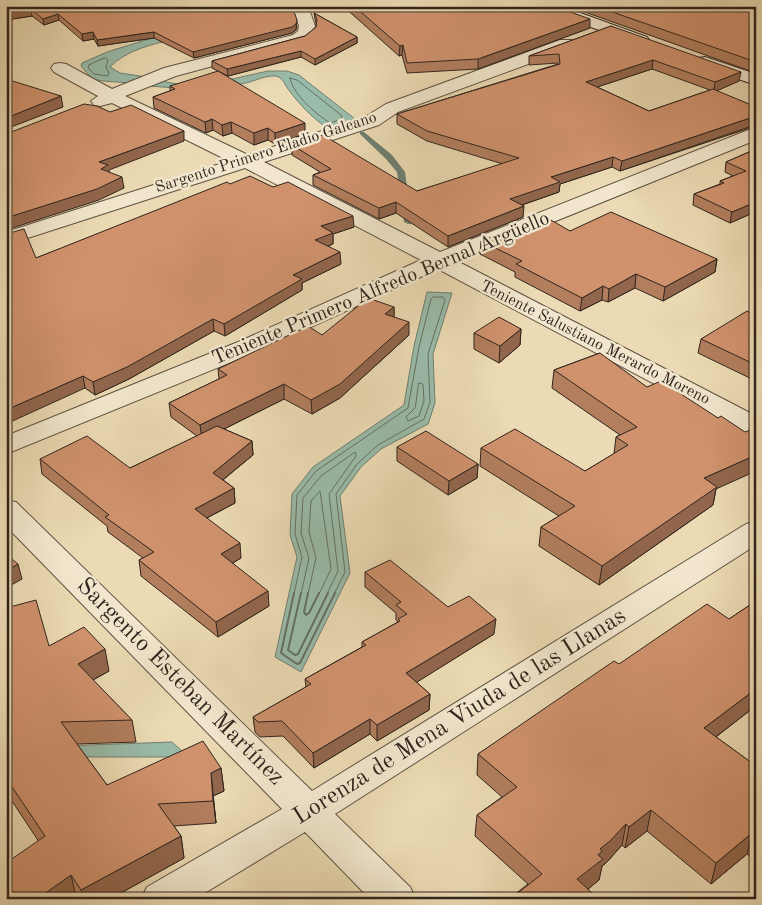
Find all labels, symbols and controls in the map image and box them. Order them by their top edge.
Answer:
street label: Sargento Primero Eladio Galeano [153,110,379,196]
street label: Teniente Primero Alfredo Bernal Argüello [209,209,553,369]
street label: Teniente Salustiano Merardo Moreno [478,278,712,408]
street label: Sargento Esteban Martínez [72,574,288,790]
street label: Lorenza de Mena Viuda de las Llanas [289,604,631,830]

